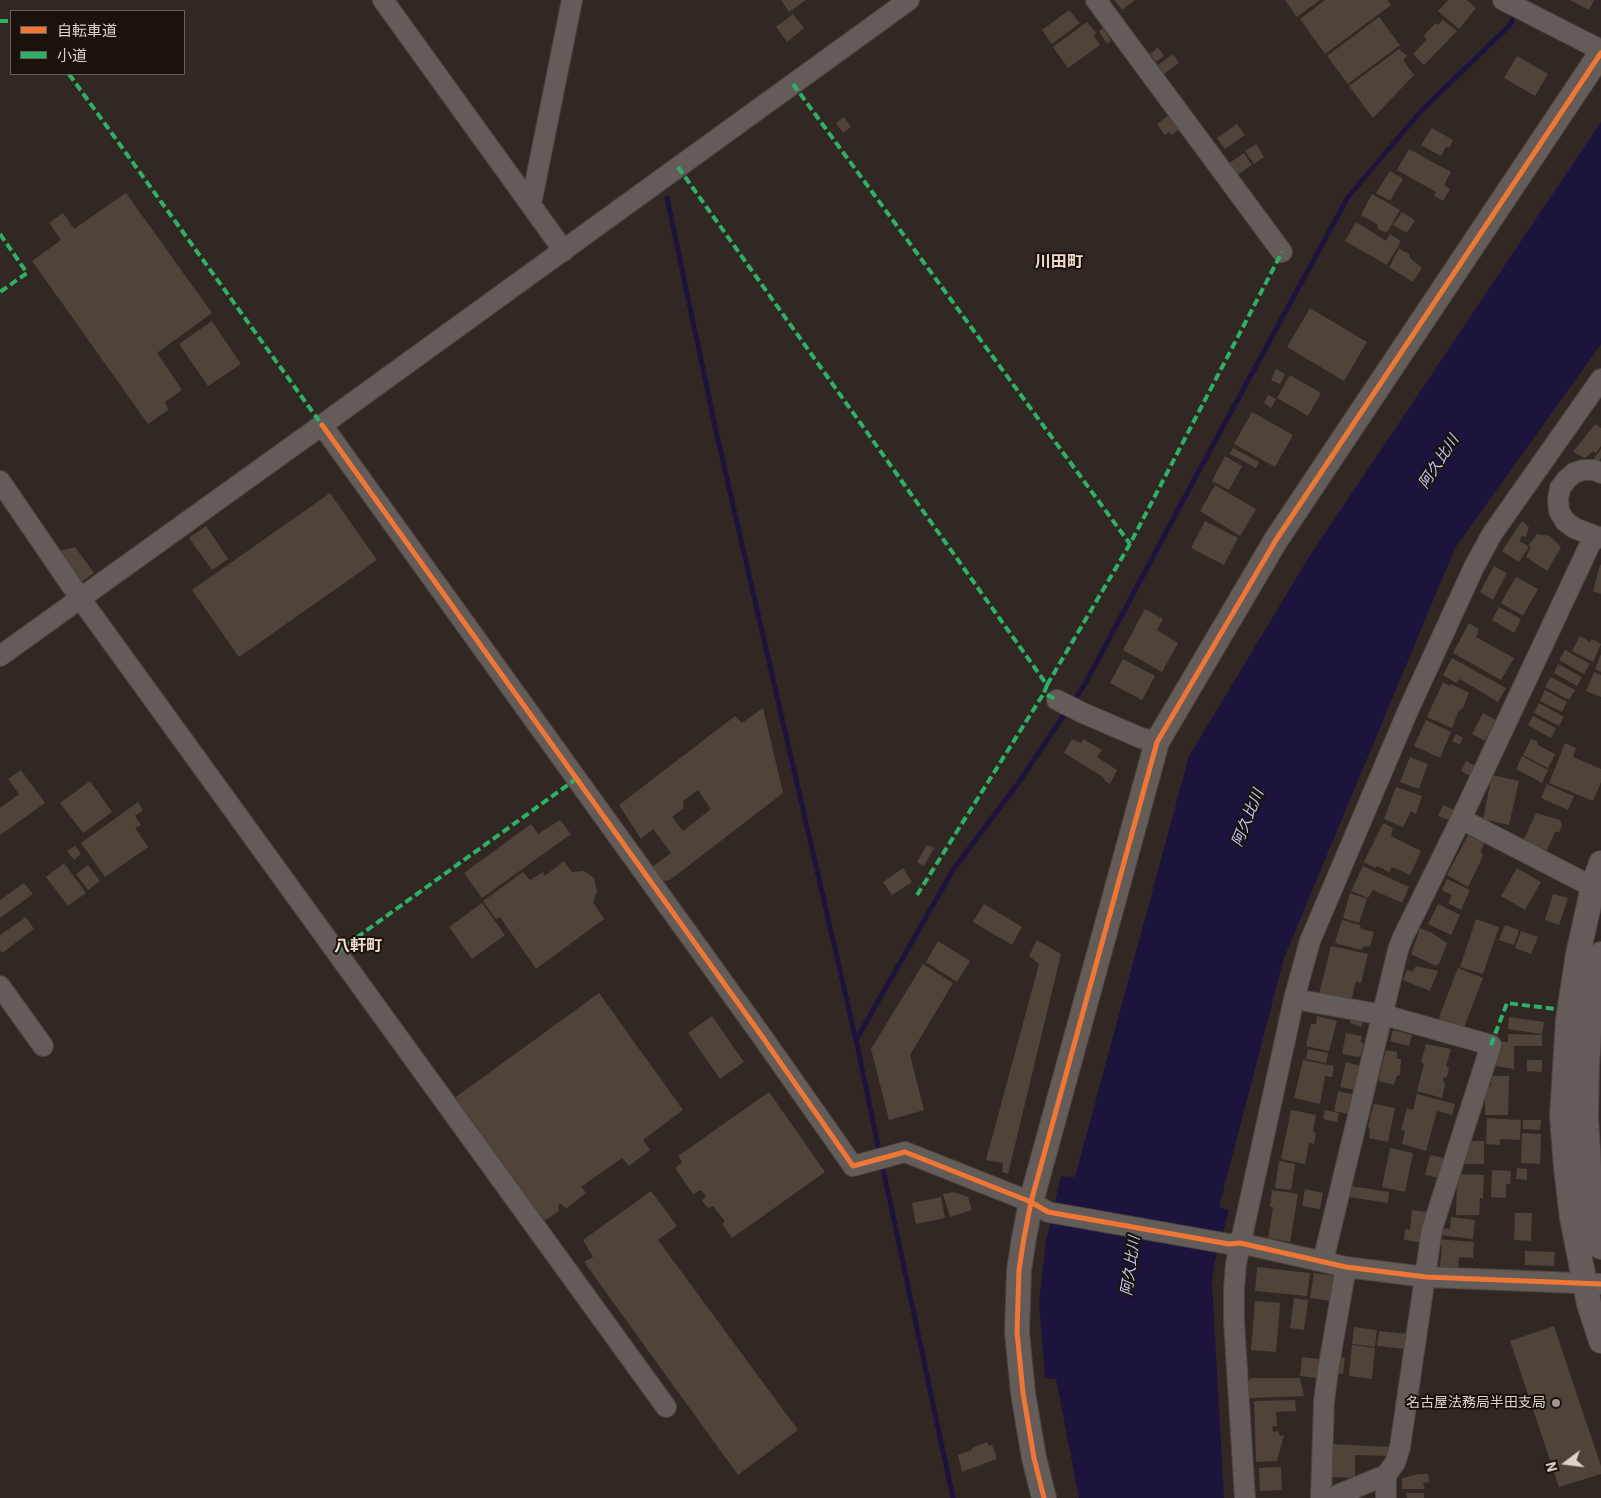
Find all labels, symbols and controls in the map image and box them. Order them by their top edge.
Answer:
legend [10,10,185,75]
text: 自転車道 [57,21,117,40]
text: 小道 [57,46,87,65]
district label: 川田町 [1035,252,1083,272]
water label: 阿久比川 [1415,432,1463,492]
water label: 阿久比川 [1228,787,1268,849]
district label: 八軒町 [334,936,382,956]
water label: 阿久比川 [1118,1235,1144,1297]
place label: 名古屋法務局半田支局 [1406,1395,1546,1411]
marker: 名古屋法務局半田支局 [1550,1397,1562,1409]
north arrow [1541,1438,1591,1488]
text: N [1542,1460,1562,1474]

